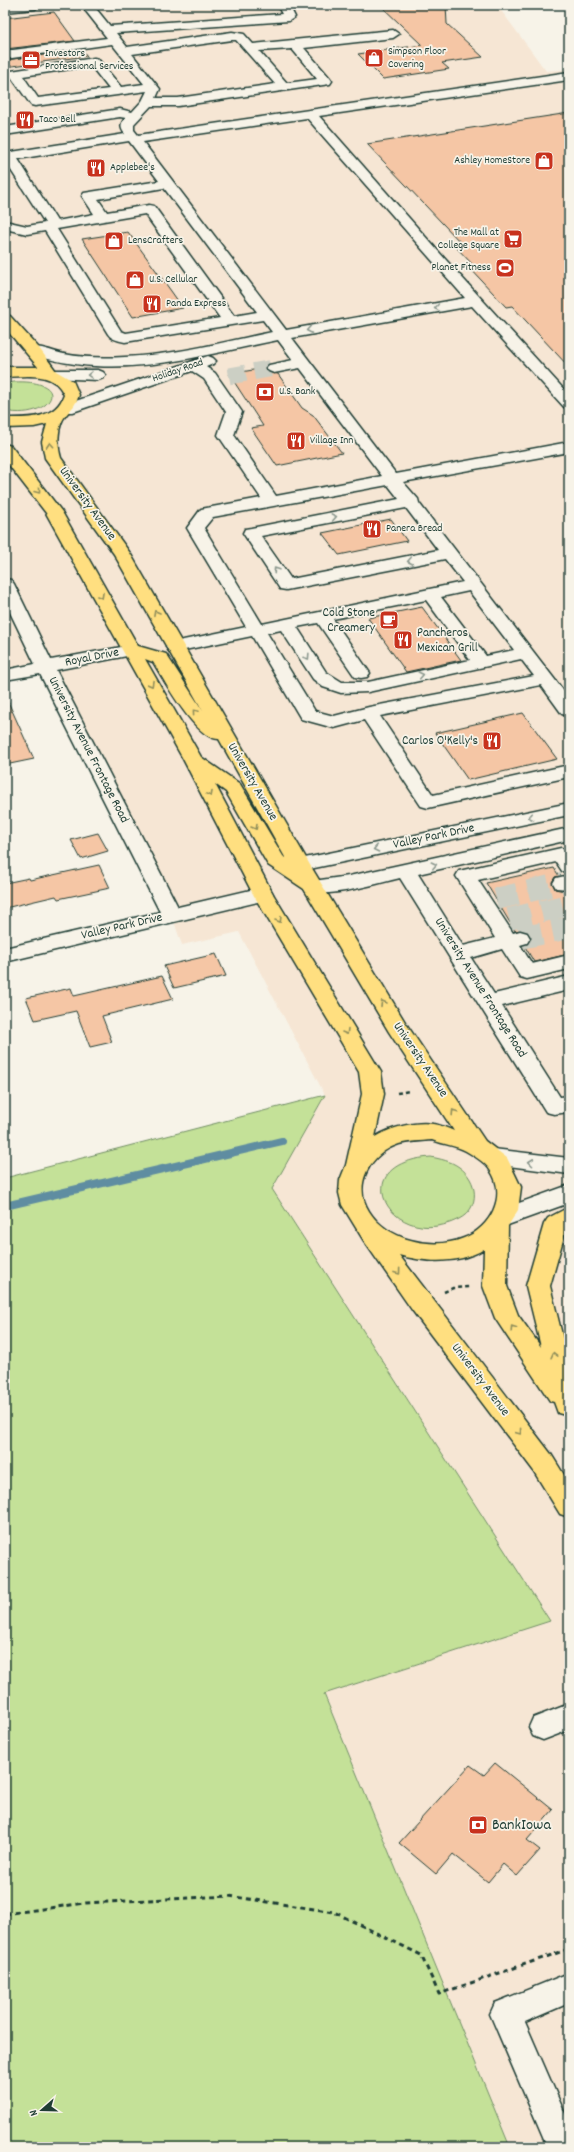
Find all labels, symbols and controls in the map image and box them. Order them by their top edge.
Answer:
place label: Simpson Floor Covering [388,44,447,73]
place label: Investors Professional Services [45,46,134,75]
shop icon: Simpson Floor Covering [363,47,385,69]
office icon: Investors Professional Services [20,49,42,71]
restaurant icon: Taco Bell [14,109,36,131]
place label: Taco Bell [39,112,76,128]
shop icon: Ashley HomeStore [533,150,555,172]
place label: Ashley HomeStore [454,153,530,169]
restaurant icon: Applebee's [85,157,107,179]
place label: Applebee's [110,160,155,176]
place label: The Mall at College Square [438,225,499,254]
supermarket icon: The Mall at College Square [502,228,524,250]
shop icon: LensCrafters [103,230,125,252]
place label: LensCrafters [128,233,184,249]
sports icon: Planet Fitness [494,257,516,279]
place label: Planet Fitness [432,260,491,276]
shop icon: U.S. Cellular [124,269,146,291]
place label: U.S. Cellular [149,272,198,288]
restaurant icon: Panda Express [141,293,163,315]
place label: Panda Express [166,296,227,312]
one-way arrow [434,303,440,312]
one-way arrow [306,325,312,334]
street label: Holiday Road [150,355,206,387]
one-way arrow [87,371,93,379]
bank icon: U.S. Bank [254,381,276,403]
place label: U.S. Bank [279,384,316,400]
restaurant icon: Village Inn [285,430,307,452]
place label: Village Inn [310,433,353,449]
one-way arrow [45,442,54,448]
street label: University Avenue [54,463,120,545]
one-way arrow [33,486,40,493]
one-way arrow [331,513,337,522]
restaurant icon: Panera Bread [361,518,383,540]
place label: Panera Bread [386,521,442,537]
one-way arrow [407,556,414,564]
one-way arrow [274,568,281,575]
one-way arrow [97,592,104,599]
place label: Cold Stone Creamery [323,604,376,638]
cafe icon: Cold Stone Creamery [378,609,400,631]
one-way arrow [153,610,160,617]
place label: Pancheros Mexican Grill [417,624,478,658]
restaurant icon: Pancheros Mexican Grill [392,629,414,651]
street label: Royal Drive [63,643,121,673]
one-way arrow [302,653,309,660]
one-way arrow [418,672,424,680]
street label: University Avenue Frontage Road [43,673,133,827]
one-way arrow [146,680,153,687]
one-way arrow [192,710,199,717]
restaurant icon: Carlos O'Kelly's [481,730,503,752]
place label: Carlos O'Kelly's [402,732,478,751]
street label: University Avenue [222,740,282,825]
one-way arrow [206,790,213,797]
one-way arrow [528,813,534,821]
street label: Valley Park Drive [392,819,477,855]
one-way arrow [251,823,258,830]
one-way arrow [373,845,379,853]
one-way arrow [431,861,437,869]
street label: Valley Park Drive [80,908,165,946]
street label: University Avenue Frontage Road [429,914,531,1062]
one-way arrow [274,916,282,923]
one-way arrow [380,1000,387,1007]
street label: University Avenue [388,1019,452,1102]
one-way arrow [341,1028,348,1035]
one-way arrow [452,1109,459,1116]
one-way arrow [528,1157,534,1166]
one-way arrow [394,1268,401,1275]
one-way arrow [511,1325,518,1332]
street label: University Avenue [446,1340,514,1421]
one-way arrow [551,1351,559,1358]
one-way arrow [514,1427,521,1434]
bank icon: BankIowa [467,1814,489,1836]
place label: BankIowa [492,1814,551,1837]
north arrow [22,2090,62,2130]
text: N [26,2107,43,2118]

